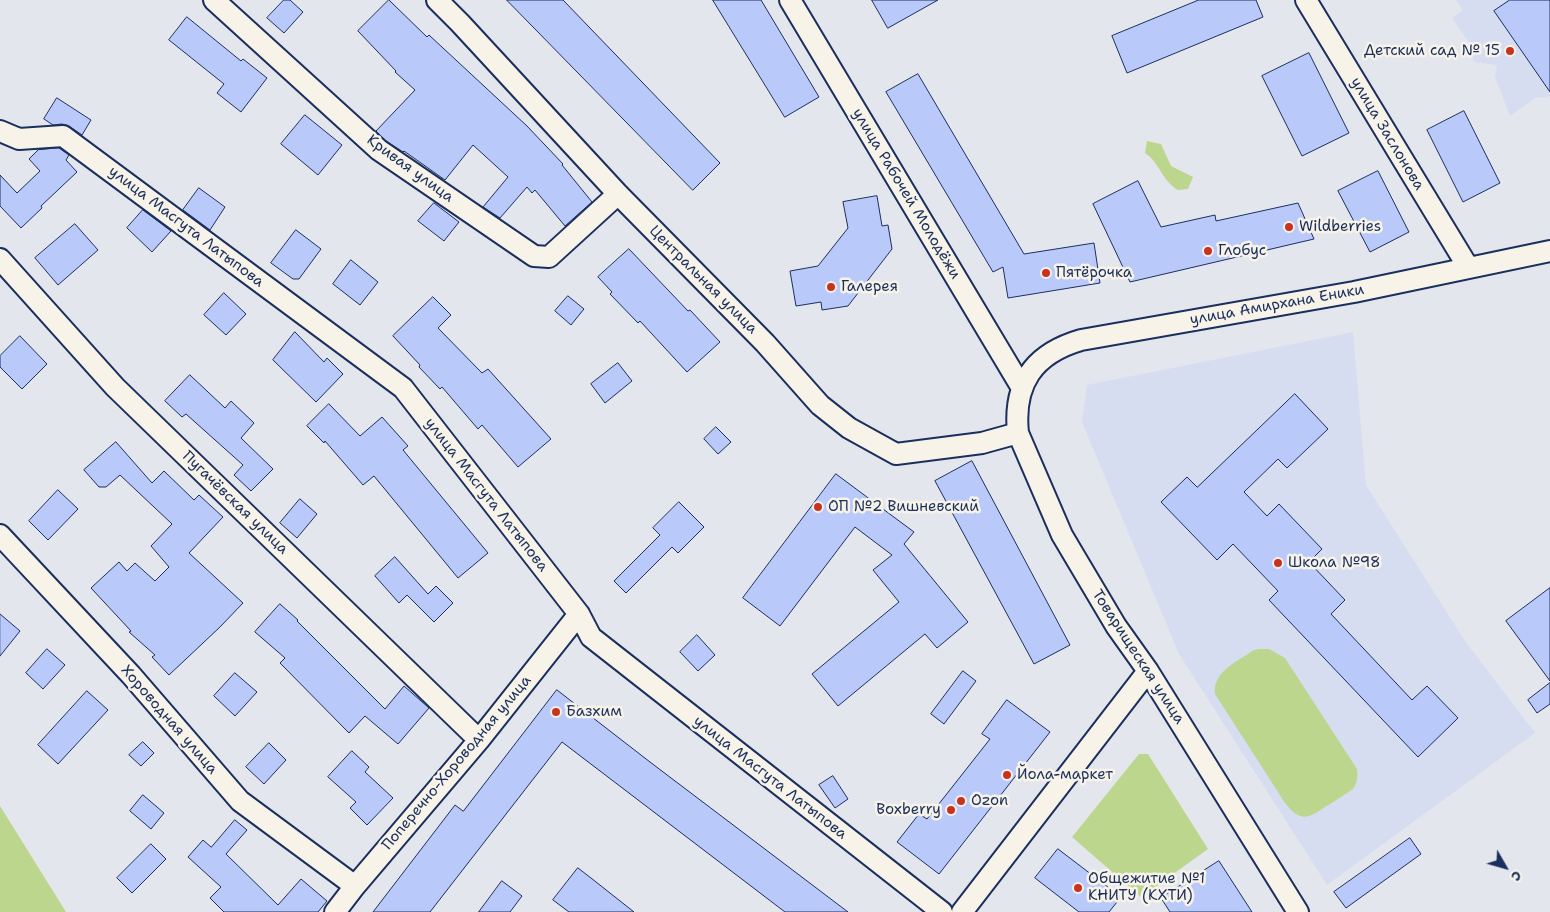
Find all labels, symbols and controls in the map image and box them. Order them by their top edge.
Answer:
place label: Детский сад № 15 [1364,42,1500,60]
marker: Детский сад № 15 [1504,45,1516,57]
street label: улица Заслонова [1346,74,1428,194]
street label: улица Рабочей Молодёжи [848,105,964,283]
street label: Кривая улица [363,131,457,207]
street label: улица Масгута Латыпова [105,163,267,291]
place label: Wildberries [1299,218,1381,236]
marker: Wildberries [1283,221,1295,233]
street label: Центральная улица [645,222,761,338]
place label: Глобус [1218,242,1266,260]
marker: Глобус [1202,245,1214,257]
place label: Пятёрочка [1056,264,1132,282]
marker: Пятёрочка [1040,267,1052,279]
place label: Галерея [841,278,898,296]
marker: Галерея [825,281,837,293]
street label: улица Амирхана Еники [1189,281,1365,329]
street label: улица Масгута Латыпова [420,415,552,575]
street label: Пугачёвская улица [178,448,292,558]
place label: ОП №2 Вишневский [828,498,979,516]
marker: ОП №2 Вишневский [812,501,824,513]
place label: Школа №98 [1288,554,1381,572]
marker: Школа №98 [1272,557,1284,569]
street label: Товарищеская улица [1088,586,1188,728]
street label: Хороводная улица [117,662,221,778]
street label: Поперечно-Хороводная улица [379,672,535,854]
place label: Базхим [566,703,622,721]
marker: Базхим [550,706,562,718]
street label: улица Масгута Латыпова [690,712,850,844]
place label: Йола-маркет [1017,766,1113,784]
marker: Йола-маркет [1001,769,1013,781]
place label: Ozon [971,792,1008,810]
marker: Ozon [955,795,967,807]
place label: Boxberry [876,801,941,819]
marker: Boxberry [945,804,957,816]
north arrow [1480,842,1530,892]
text: С [1507,867,1527,885]
place label: Общежитие №1 КНИТУ (КХТИ) [1088,870,1205,905]
marker: Общежитие №1 КНИТУ (КХТИ) [1072,882,1084,894]

